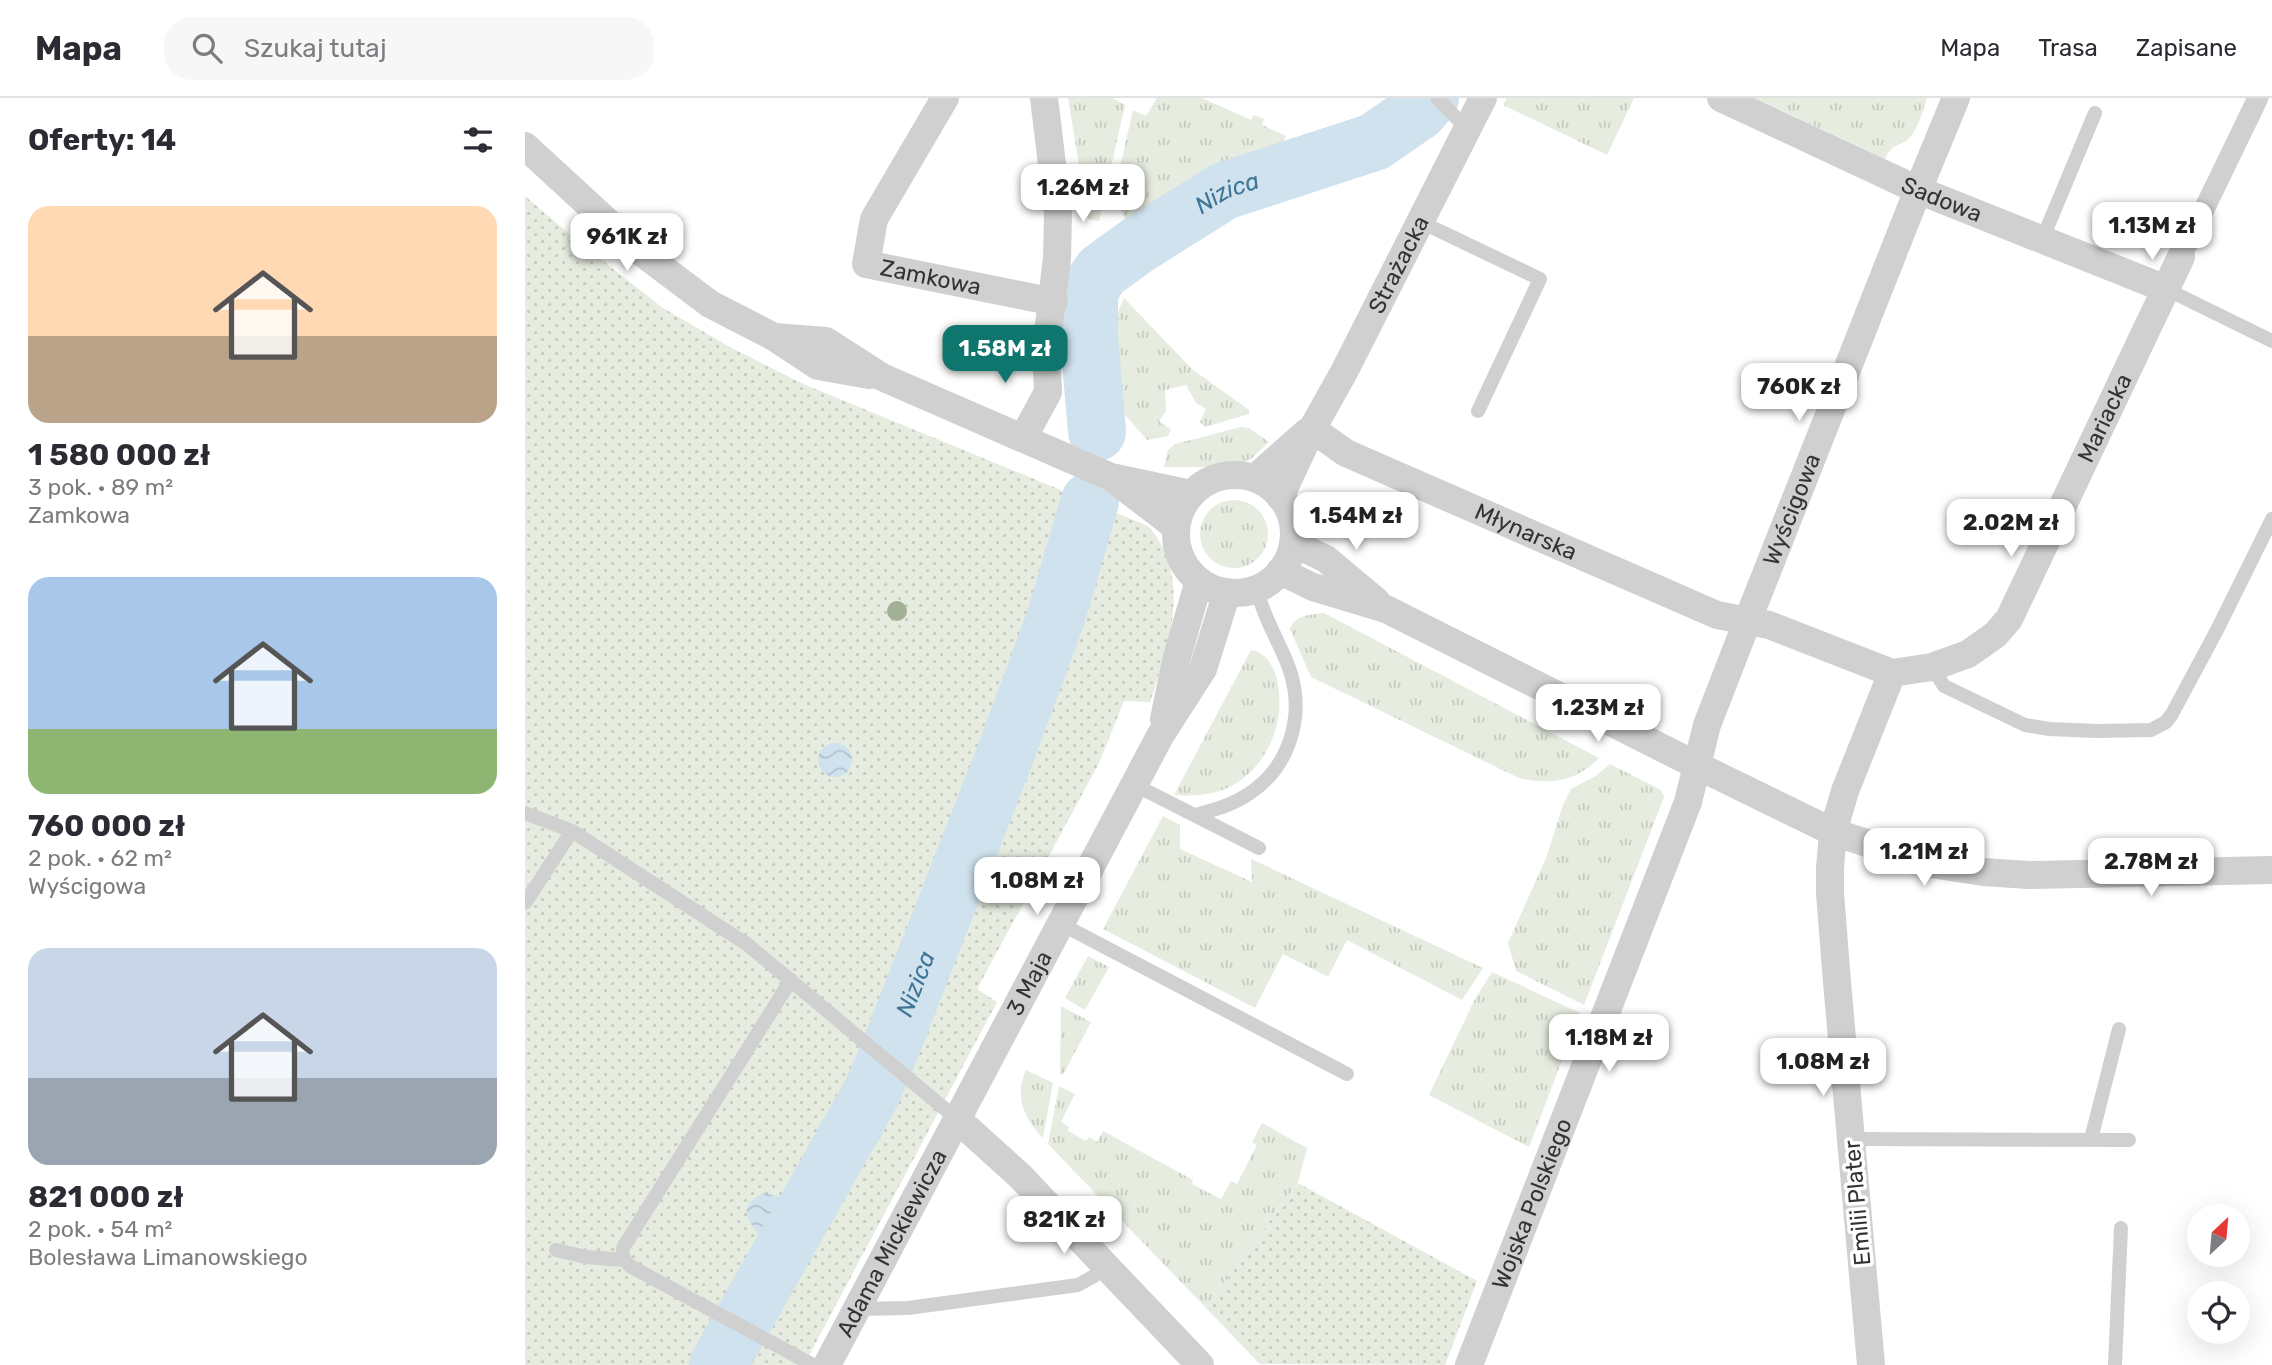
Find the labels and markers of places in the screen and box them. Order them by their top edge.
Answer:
pin: 1.26M zł [1011,164,1155,224]
pin: 1.13M zł [2080,202,2224,262]
pin: 961K zł [562,214,692,273]
pin: 1.58M zł [933,326,1077,385]
pin: 760K zł [1734,364,1864,423]
pin: 1.54M zł [1284,492,1428,552]
pin: 2.02M zł [1939,500,2083,559]
pin: 1.23M zł [1526,684,1670,744]
pin: 1.21M zł [1852,828,1996,888]
pin: 2.78M zł [2079,838,2223,898]
pin: 1.08M zł [965,858,1109,917]
pin: 1.18M zł [1537,1014,1681,1074]
pin: 1.08M zł [1751,1038,1895,1098]
pin: 821K zł [999,1196,1129,1256]

